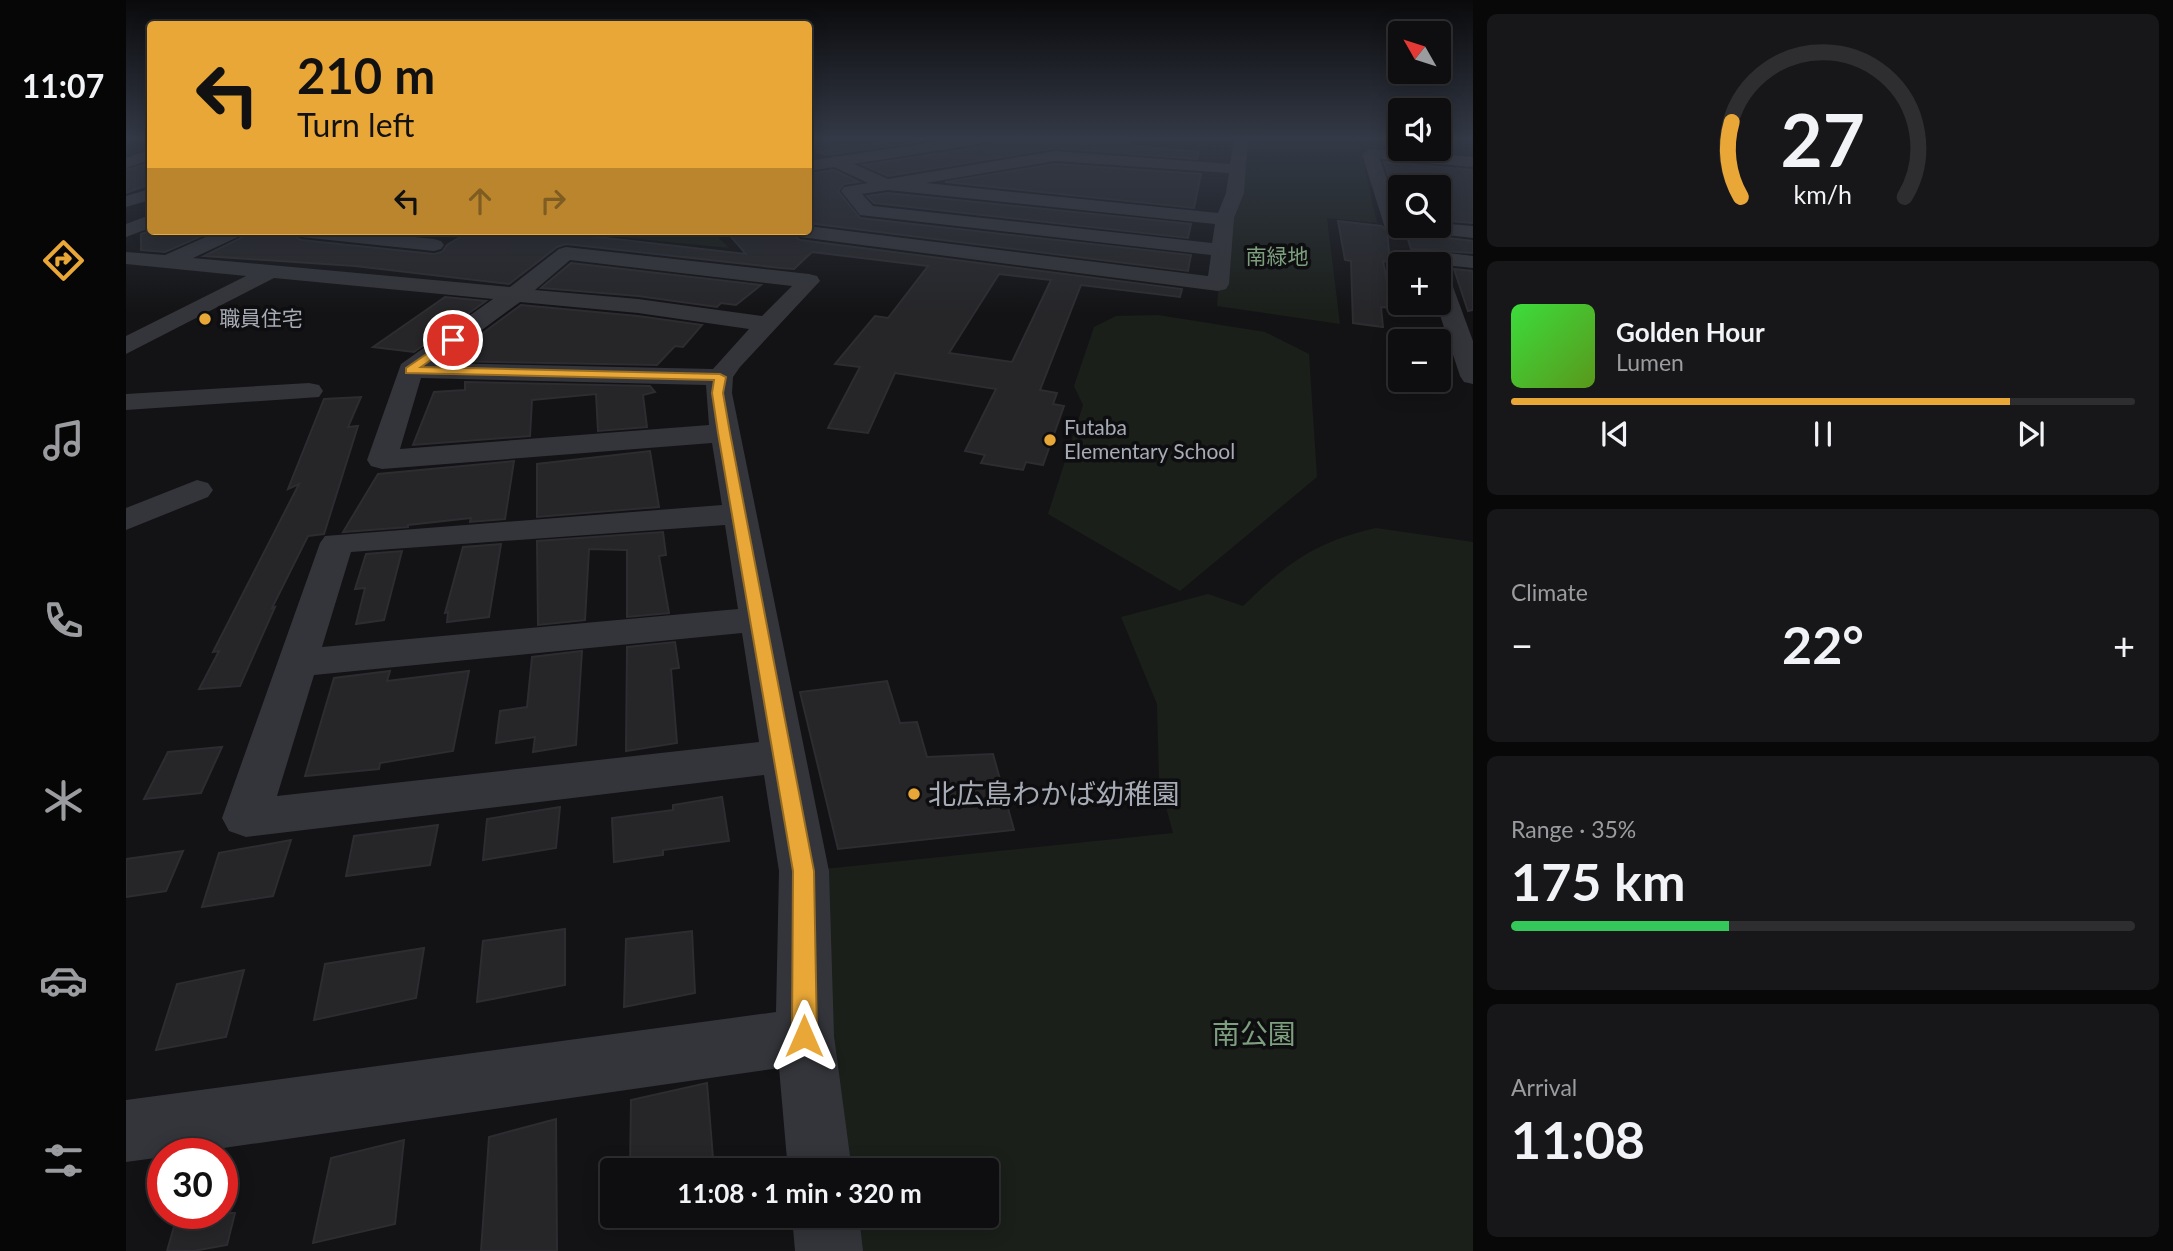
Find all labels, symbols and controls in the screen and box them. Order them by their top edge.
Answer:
north arrow [1388,21,1451,84]
map controls [1388,21,1451,392]
text: 210 m [297,46,435,104]
icon: left [182,49,273,140]
text: 11:07 [22,66,104,105]
text: 27 [1781,95,1865,183]
button: sound [1388,98,1451,161]
text: Turn left [297,105,414,144]
button: search [1388,175,1451,238]
text: km/h [1794,179,1852,209]
icon: left [388,182,426,220]
icon: ahead [461,182,499,220]
icon: right [534,182,572,220]
icon: directions [39,236,88,285]
park label: 南緑地 [1246,243,1309,268]
button: + [1388,252,1451,315]
place label: 職員住宅 [219,305,303,330]
pin [423,310,483,370]
marker: 職員住宅 [197,311,213,327]
text: Golden Hour [1616,316,1765,348]
icon: arrive [434,321,472,359]
button: − [1388,329,1451,392]
text: Lumen [1616,348,1684,376]
place label: Futaba Elementary School [1064,414,1235,463]
icon: previous [1596,415,1634,453]
icon: pause [1804,415,1842,453]
icon: next [2012,415,2050,453]
icon: music [39,416,88,465]
marker: Futaba Elementary School [1042,432,1058,448]
text: Climate [1511,578,1588,606]
icon: phone [39,596,88,645]
text: 22° [1782,613,1864,675]
text: − [1511,622,1533,668]
text: + [2113,622,2135,668]
icon: climate [39,776,88,825]
place label: 北広島わかば幼稚園 [928,776,1180,810]
marker: 北広島わかば幼稚園 [906,786,922,802]
text: Range · 35% [1511,815,1636,843]
text: 175 km [1511,850,1685,912]
icon: car [39,956,88,1005]
position arrow [767,999,841,1073]
park label: 南公園 [1212,1016,1296,1050]
text: Arrival [1511,1073,1577,1101]
text: 11:08 [1511,1108,1645,1170]
icon: filters [39,1136,88,1185]
speed limit sign: 30 [147,1138,238,1229]
text: 11:08 · 1 min · 320 m [677,1177,922,1209]

